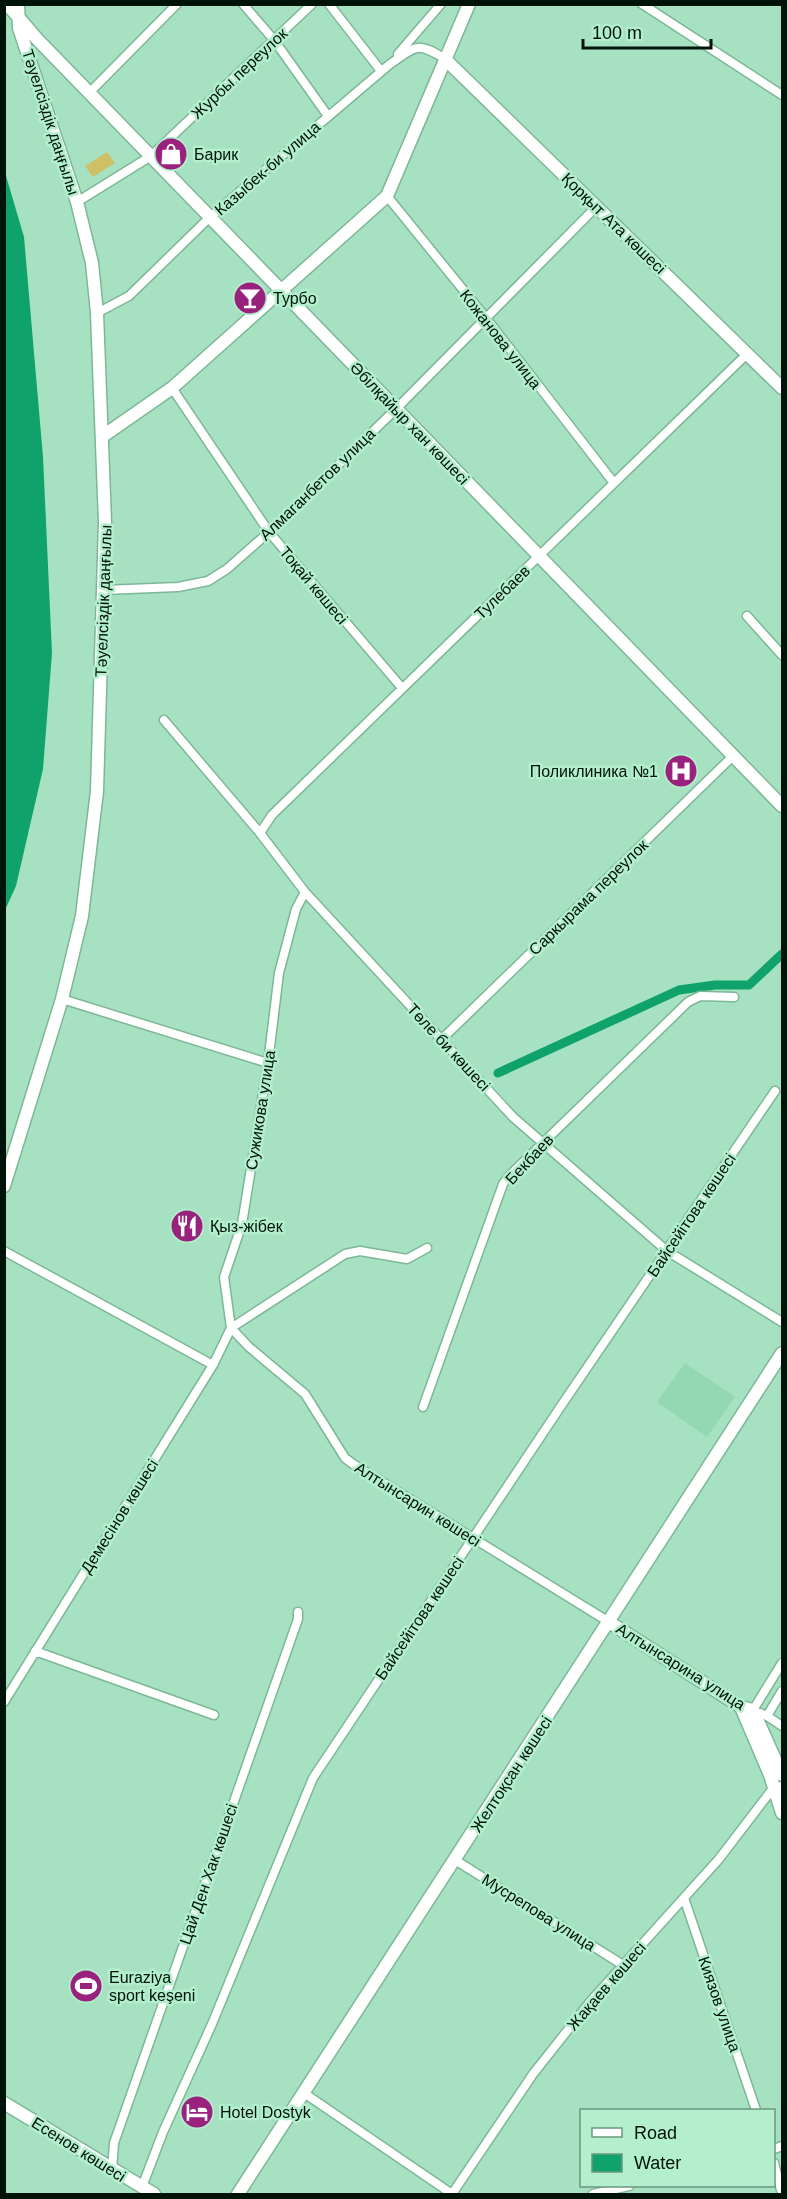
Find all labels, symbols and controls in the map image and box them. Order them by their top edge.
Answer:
scale bar [583,12,710,50]
text: 100 m [592,23,642,43]
street label: Журбы переулок [188,24,291,122]
street label: Тәуелсіздік даңғылы [19,47,82,197]
street label: Казыбек-би улица [211,118,323,219]
shop icon: Барик [153,136,189,172]
place label: Барик [194,146,239,163]
street label: Қорқыт Ата көшесі [558,170,669,277]
bar icon: Турбо [232,280,268,316]
street label: Кожанова улица [457,286,545,392]
place label: Турбо [273,290,317,307]
street label: Әбілқайыр хан көшесі [347,359,472,488]
street label: Алмаганбетов улица [256,425,379,544]
street label: Тәуелсіздік даңғылы [92,525,115,677]
street label: Тоқай көшесі [276,543,351,628]
street label: Тулебаев [471,562,533,623]
hospital icon: Поликлиника №1 [663,753,699,789]
place label: Поликлиника №1 [530,763,658,780]
street label: Саркырама переулок [525,836,652,958]
street label: Төле би көшесі [404,1000,493,1094]
street label: Сужикова улица [243,1049,278,1171]
street label: Бекбаев [502,1131,557,1188]
street label: Байсейітова көшесі [644,1151,739,1280]
restaurant icon: Қыз-жібек [169,1208,205,1244]
place label: Қыз-жібек [210,1218,284,1235]
street label: Демесінов көшесі [77,1456,161,1576]
street label: Алтынсарин көшесі [352,1459,484,1550]
street label: Байсейітова көшесі [372,1554,467,1683]
street label: Алтынсарина улица [613,1620,748,1713]
street label: Желтоқсан көшесі [468,1713,555,1835]
street label: Цай Ден Хак көшесі [176,1802,241,1947]
street label: Мусрепова улица [479,1871,599,1954]
street label: Жақаев көшесі [564,1939,649,2034]
street label: Киязов улица [695,1954,744,2054]
sports icon: Euraziya sport keşeni [68,1968,104,2004]
place label: Euraziya sport keşeni [109,1969,195,2004]
hotel icon: Hotel Dostyk [179,2094,215,2130]
place label: Hotel Dostyk [220,2104,312,2121]
legend [580,2109,775,2187]
street label: Есенов көшесі [29,2114,129,2185]
text: Road [634,2123,677,2143]
text: Water [634,2153,681,2173]

